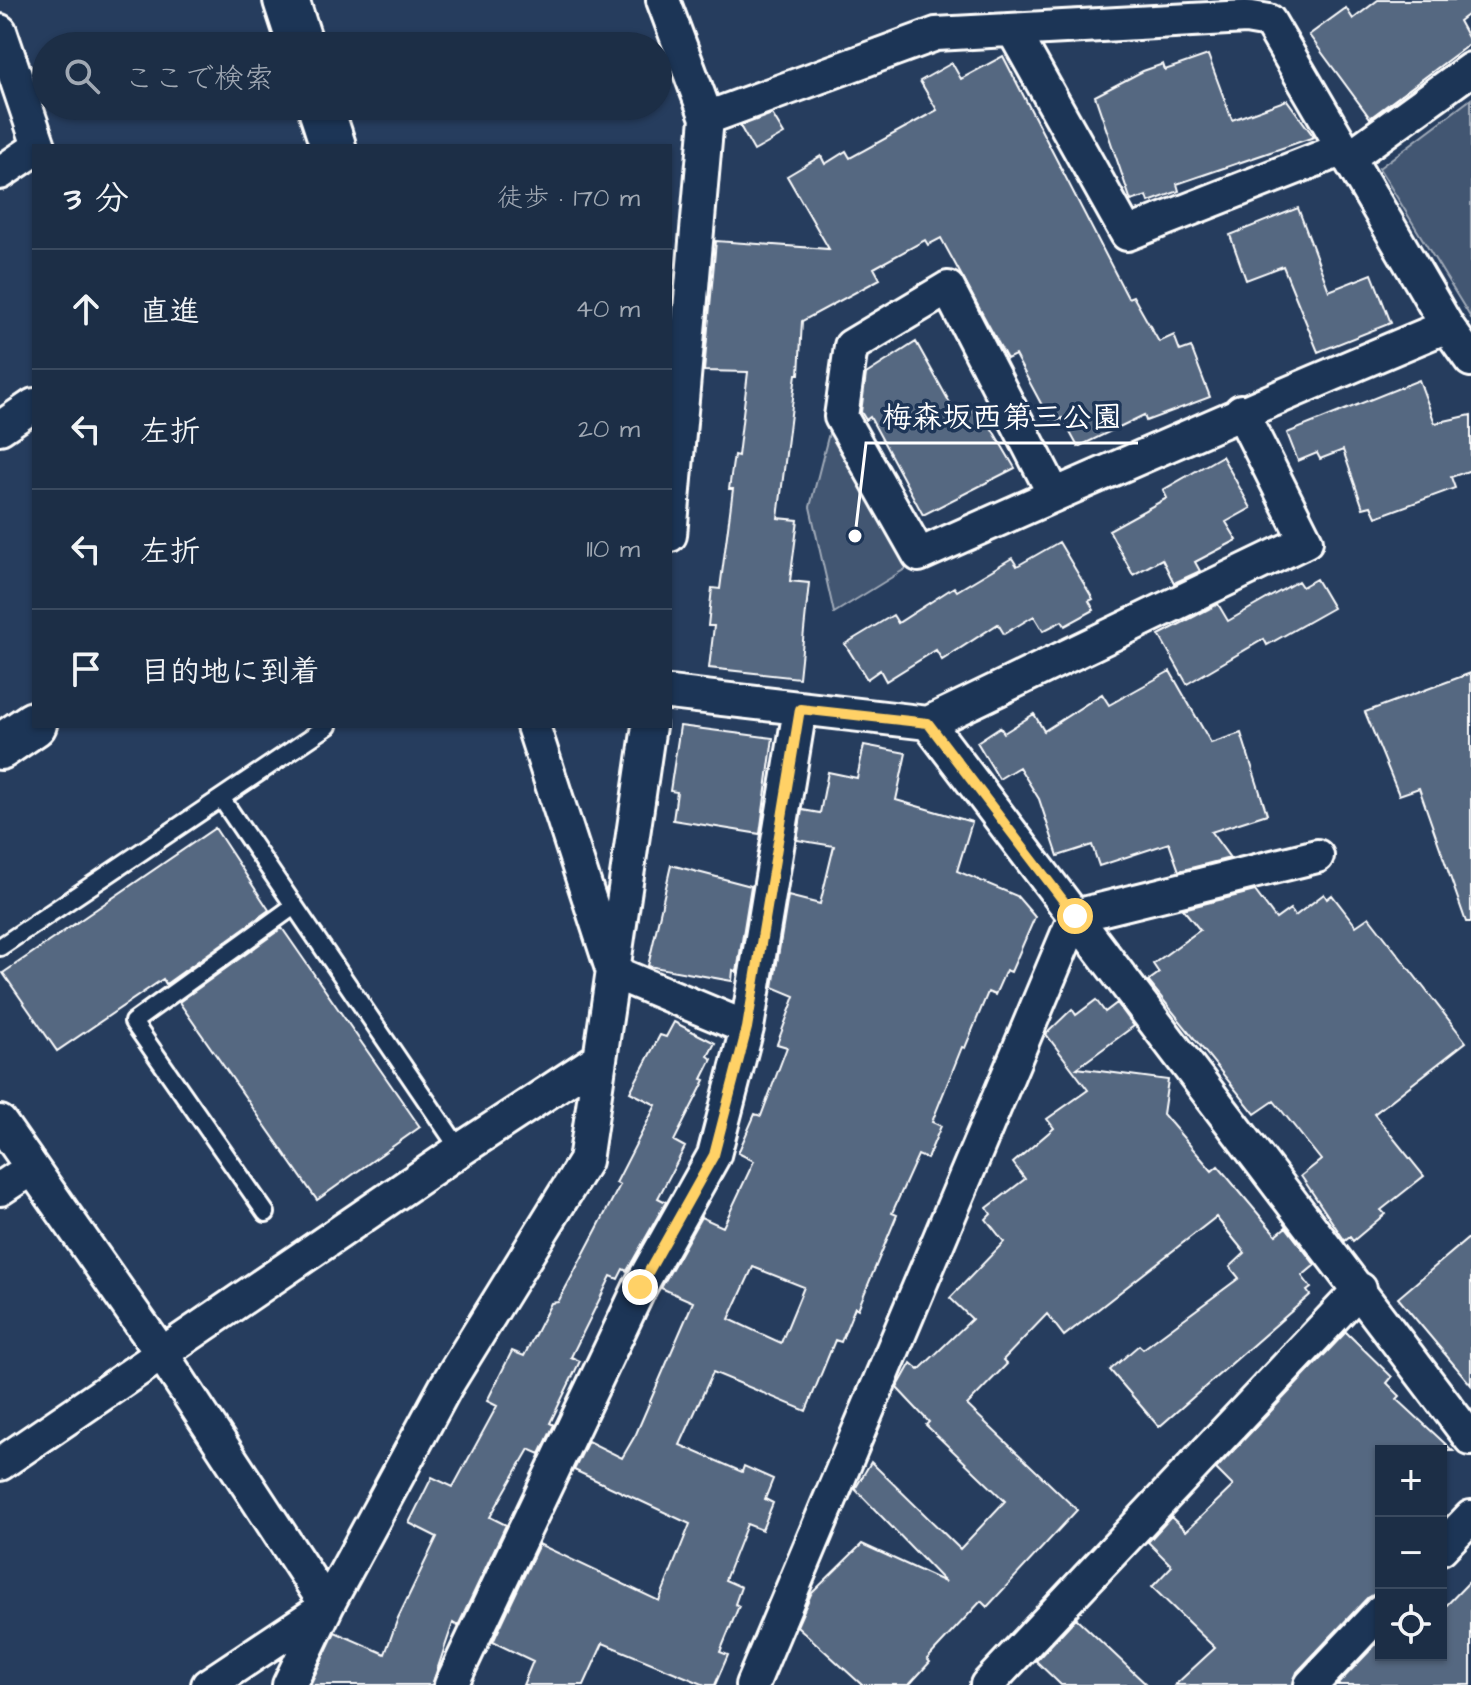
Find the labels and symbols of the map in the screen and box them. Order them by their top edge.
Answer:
callout: 梅森坂西第三公園 [866,389,1138,443]
text: 梅森坂西第三公園 [882,397,1122,439]
route start [1057,898,1093,934]
route end [622,1269,658,1305]

